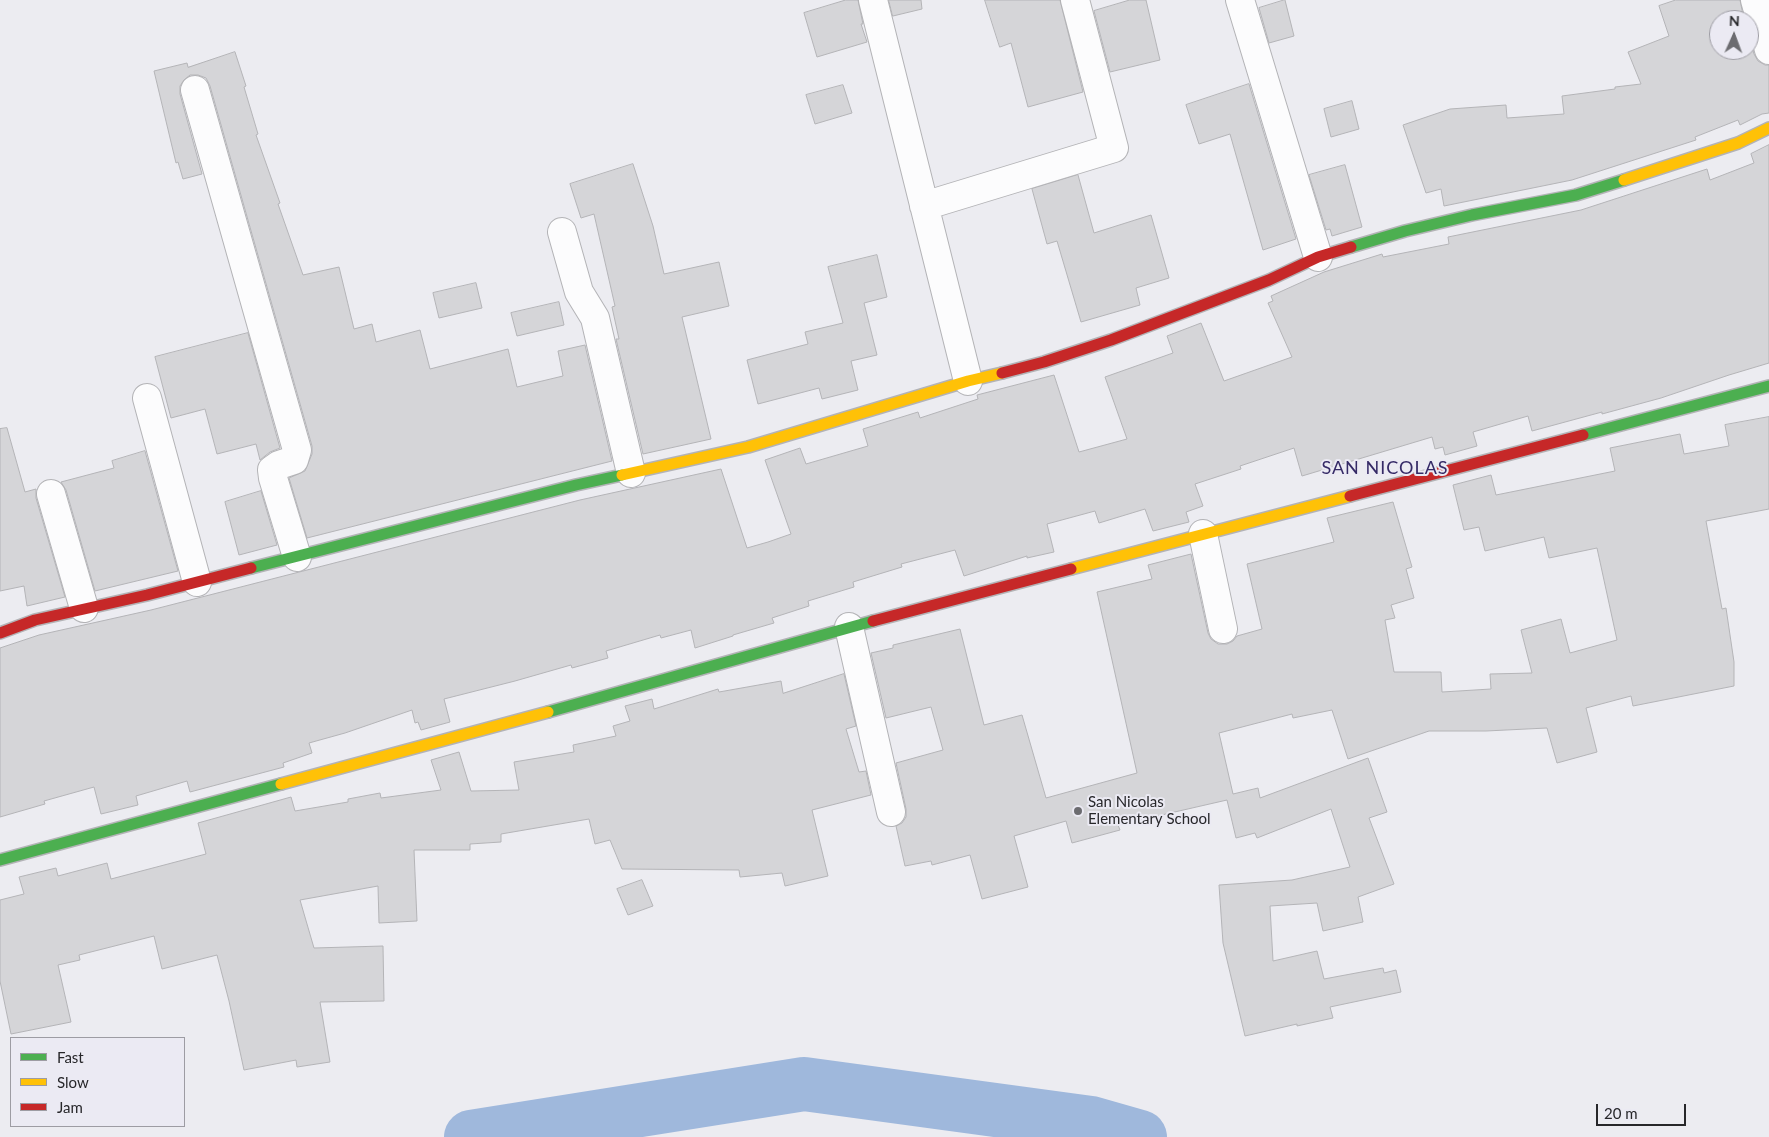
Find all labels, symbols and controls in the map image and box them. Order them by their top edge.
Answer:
north arrow [1709,10,1759,60]
text: N [1729,12,1740,29]
district label: SAN NICOLAS [1320,457,1450,479]
place label: San Nicolas Elementary School [1088,793,1211,828]
marker: San Nicolas Elementary School [1072,805,1084,817]
legend [10,1037,185,1127]
text: Fast [57,1048,84,1066]
text: Slow [57,1073,89,1091]
scale bar [1599,1094,1689,1126]
text: Jam [57,1098,83,1116]
text: 20 m [1604,1104,1638,1122]

